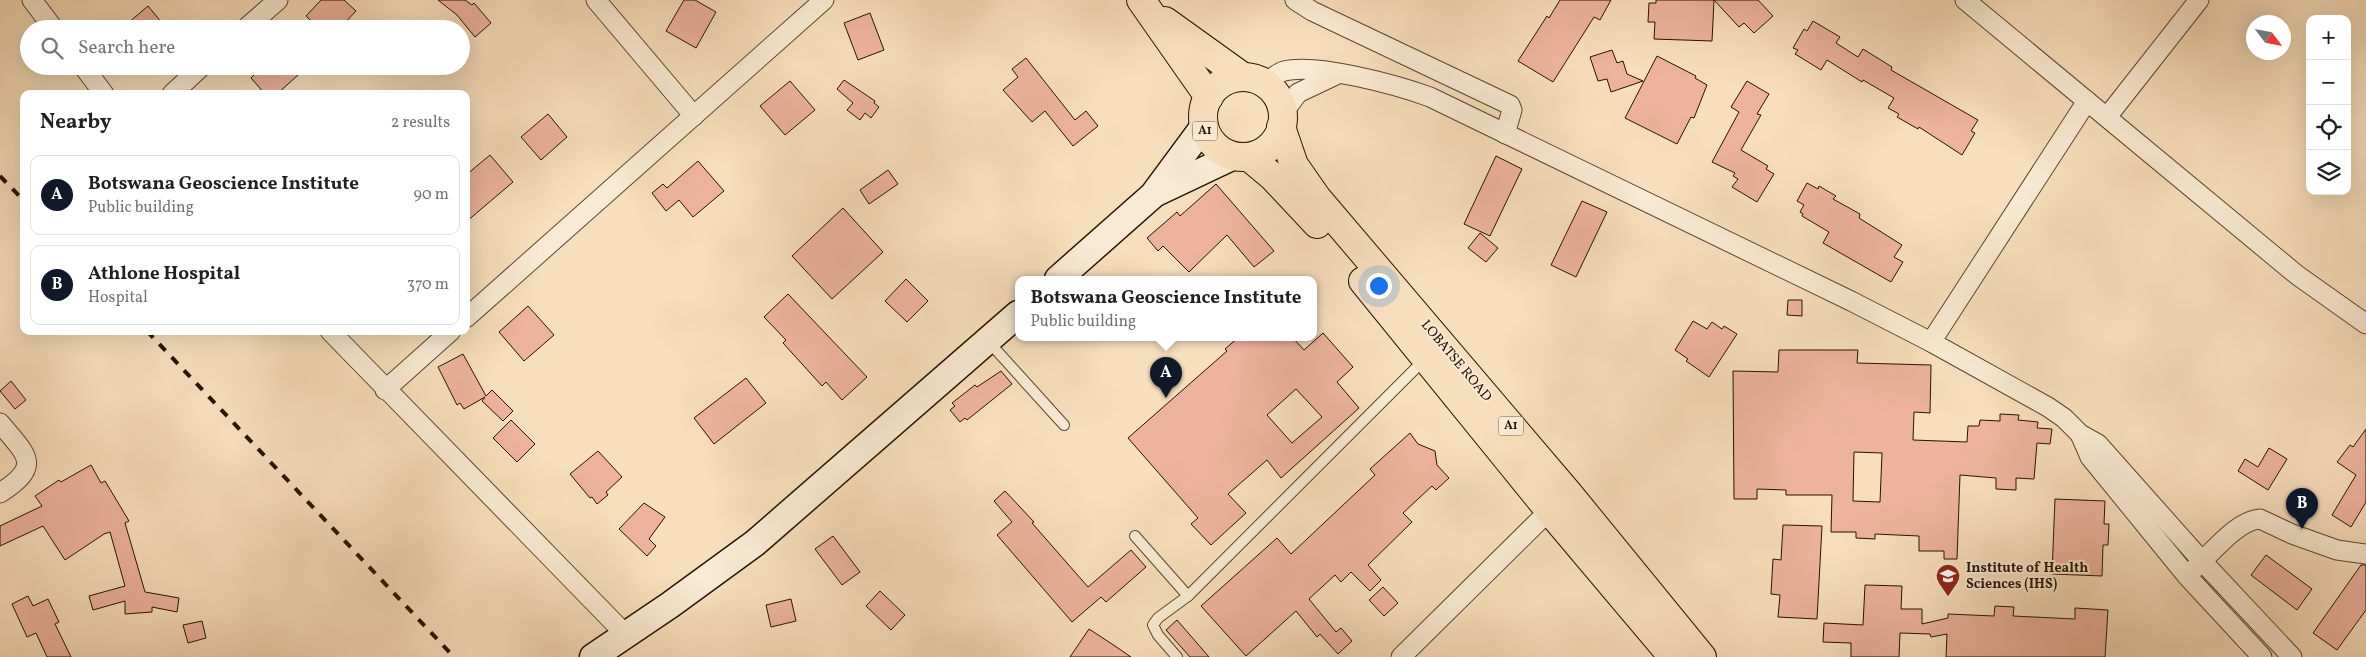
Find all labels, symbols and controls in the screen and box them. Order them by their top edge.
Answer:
north arrow [2246,15,2291,60]
map controls [2306,15,2351,195]
button: + [2306,15,2351,60]
search box [20,20,470,75]
icon: search [38,34,66,62]
text: Search here [78,35,175,61]
button: − [2306,60,2351,105]
button: locate [2306,105,2351,150]
text: Nearby [40,108,111,137]
text: 2 results [391,112,450,134]
road number: A1 [1192,122,1218,140]
button: layers [2306,150,2351,195]
text: Botswana Geoscience Institute [88,171,359,197]
text: A [51,184,63,206]
text: 90 m [413,184,449,206]
text: Public building [88,197,194,219]
text: Athlone Hospital [88,261,240,287]
your location [1366,273,1392,299]
text: B [52,274,62,296]
text: 370 m [407,274,449,296]
popup [1015,276,1317,341]
text: Botswana Geoscience Institute [1030,285,1302,311]
text: Hospital [88,287,148,309]
text: Public building [1030,311,1136,333]
street label: LOBATSE ROAD [1416,316,1496,406]
pin: A [1150,357,1182,398]
road number: A1 [1498,416,1524,436]
pin: B [2286,488,2318,529]
place label: Institute of Health Sciences (IHS) [1966,559,2088,594]
school or university icon: Institute of Health Sciences (IHS) [1935,563,1961,597]

